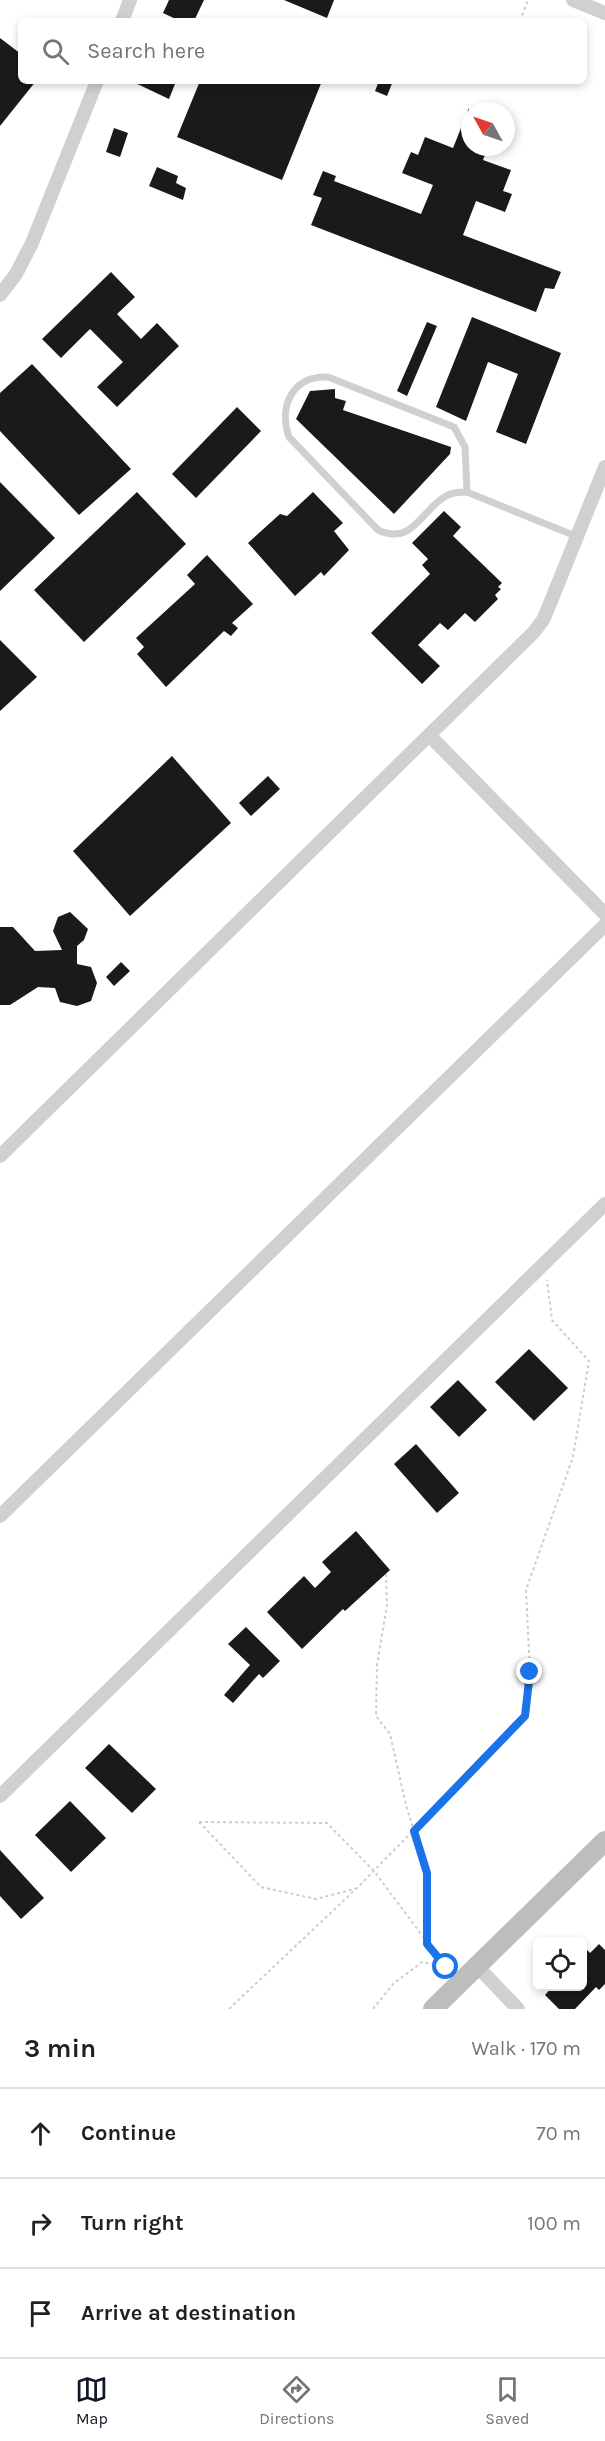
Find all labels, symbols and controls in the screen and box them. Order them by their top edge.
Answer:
search box [18,18,587,84]
icon: search [39,35,72,68]
text: Search here [87,38,205,64]
north arrow [461,102,515,156]
route end [516,1658,542,1684]
map controls [533,1937,587,1991]
button: locate [533,1937,587,1991]
route start [432,1953,458,1979]
text: 3 min [24,2033,96,2064]
text: Walk · 170 m [471,2037,581,2060]
icon: ahead [24,2117,57,2150]
text: Continue [81,2120,176,2146]
text: 70 m [536,2122,581,2145]
icon: right [24,2207,57,2240]
text: Turn right [81,2210,184,2236]
text: 100 m [527,2212,581,2235]
icon: arrive [24,2297,57,2330]
text: Arrive at destination [81,2300,296,2326]
tab: Map [75,2373,108,2428]
tab: Directions [259,2373,334,2428]
tab: Saved [485,2373,530,2428]

